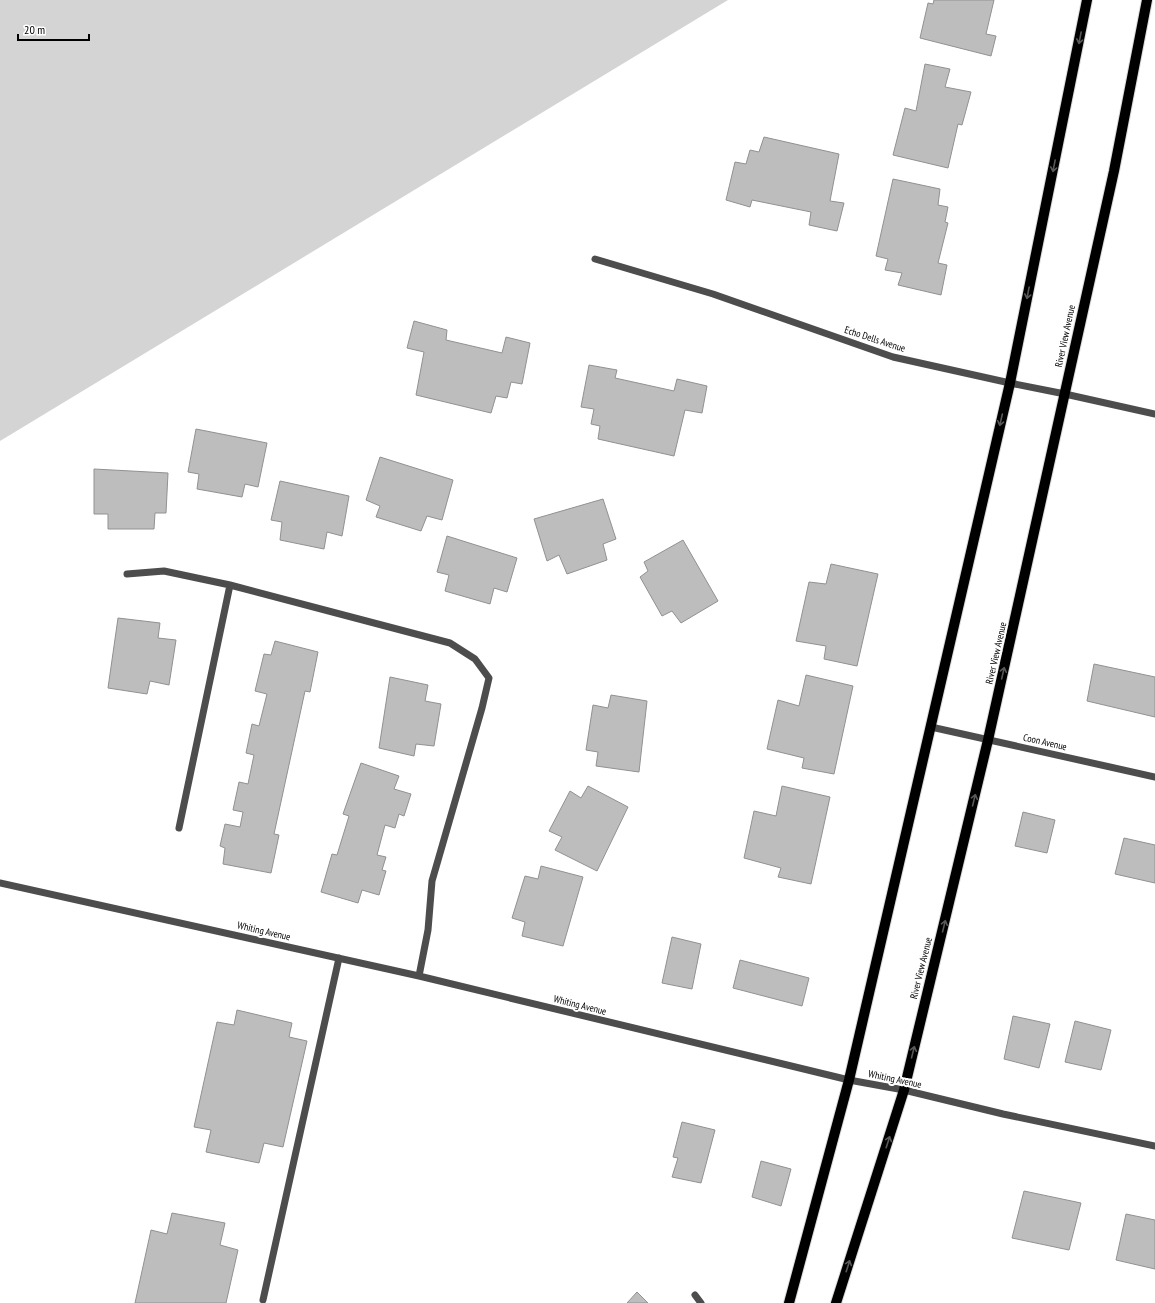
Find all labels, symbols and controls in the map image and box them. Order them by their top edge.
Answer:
scale bar [18,16,89,42]
text: 20 m [24,22,45,37]
one-way arrow [1075,31,1083,44]
one-way arrow [1049,159,1057,172]
one-way arrow [1024,286,1032,299]
street label: River View Avenue [1052,304,1078,368]
street label: Echo Dells Avenue [843,323,907,355]
one-way arrow [997,413,1005,426]
street label: River View Avenue [983,621,1009,685]
one-way arrow [1000,667,1008,680]
street label: Coon Avenue [1022,731,1068,753]
one-way arrow [971,793,978,806]
street label: Whiting Avenue [236,919,292,943]
one-way arrow [940,920,948,933]
street label: River View Avenue [907,936,935,1000]
street label: Whiting Avenue [552,992,608,1018]
one-way arrow [910,1046,918,1059]
street label: Whiting Avenue [867,1067,923,1091]
one-way arrow [885,1136,892,1149]
one-way arrow [845,1260,852,1273]

